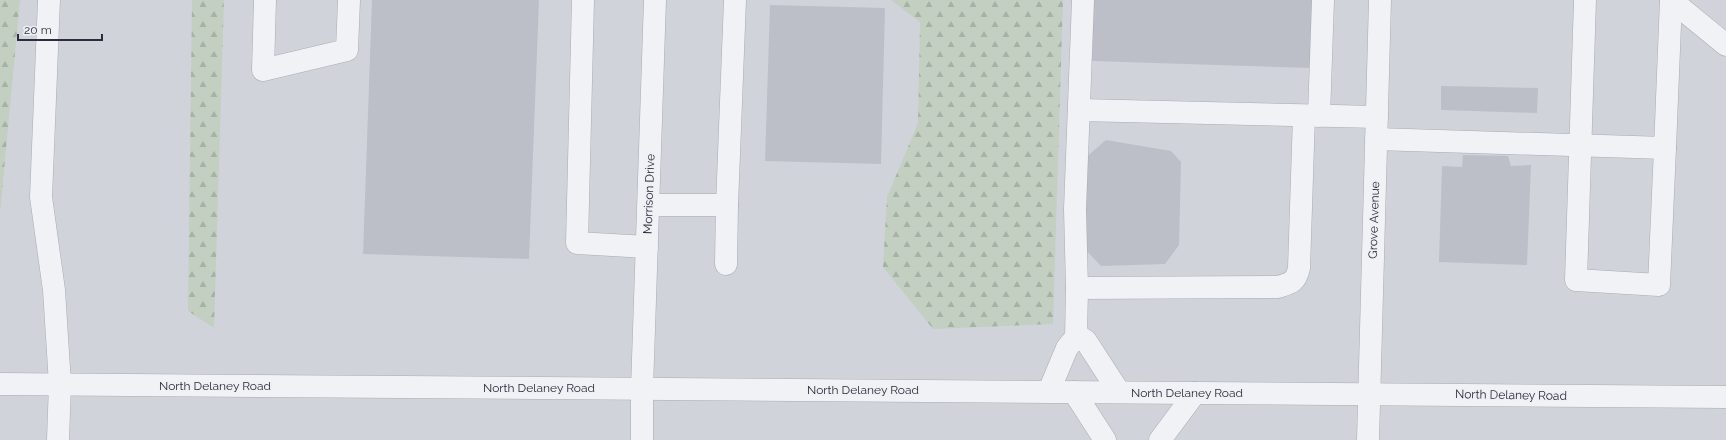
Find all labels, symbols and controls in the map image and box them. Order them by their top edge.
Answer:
scale bar [18,16,102,42]
text: 20 m [24,23,52,37]
street label: Morrison Drive [641,154,657,234]
street label: Grove Avenue [1366,181,1382,259]
street label: North Delaney Road [159,379,271,393]
street label: North Delaney Road [483,381,595,395]
street label: North Delaney Road [807,383,919,397]
street label: North Delaney Road [1131,386,1243,400]
street label: North Delaney Road [1455,387,1567,403]

